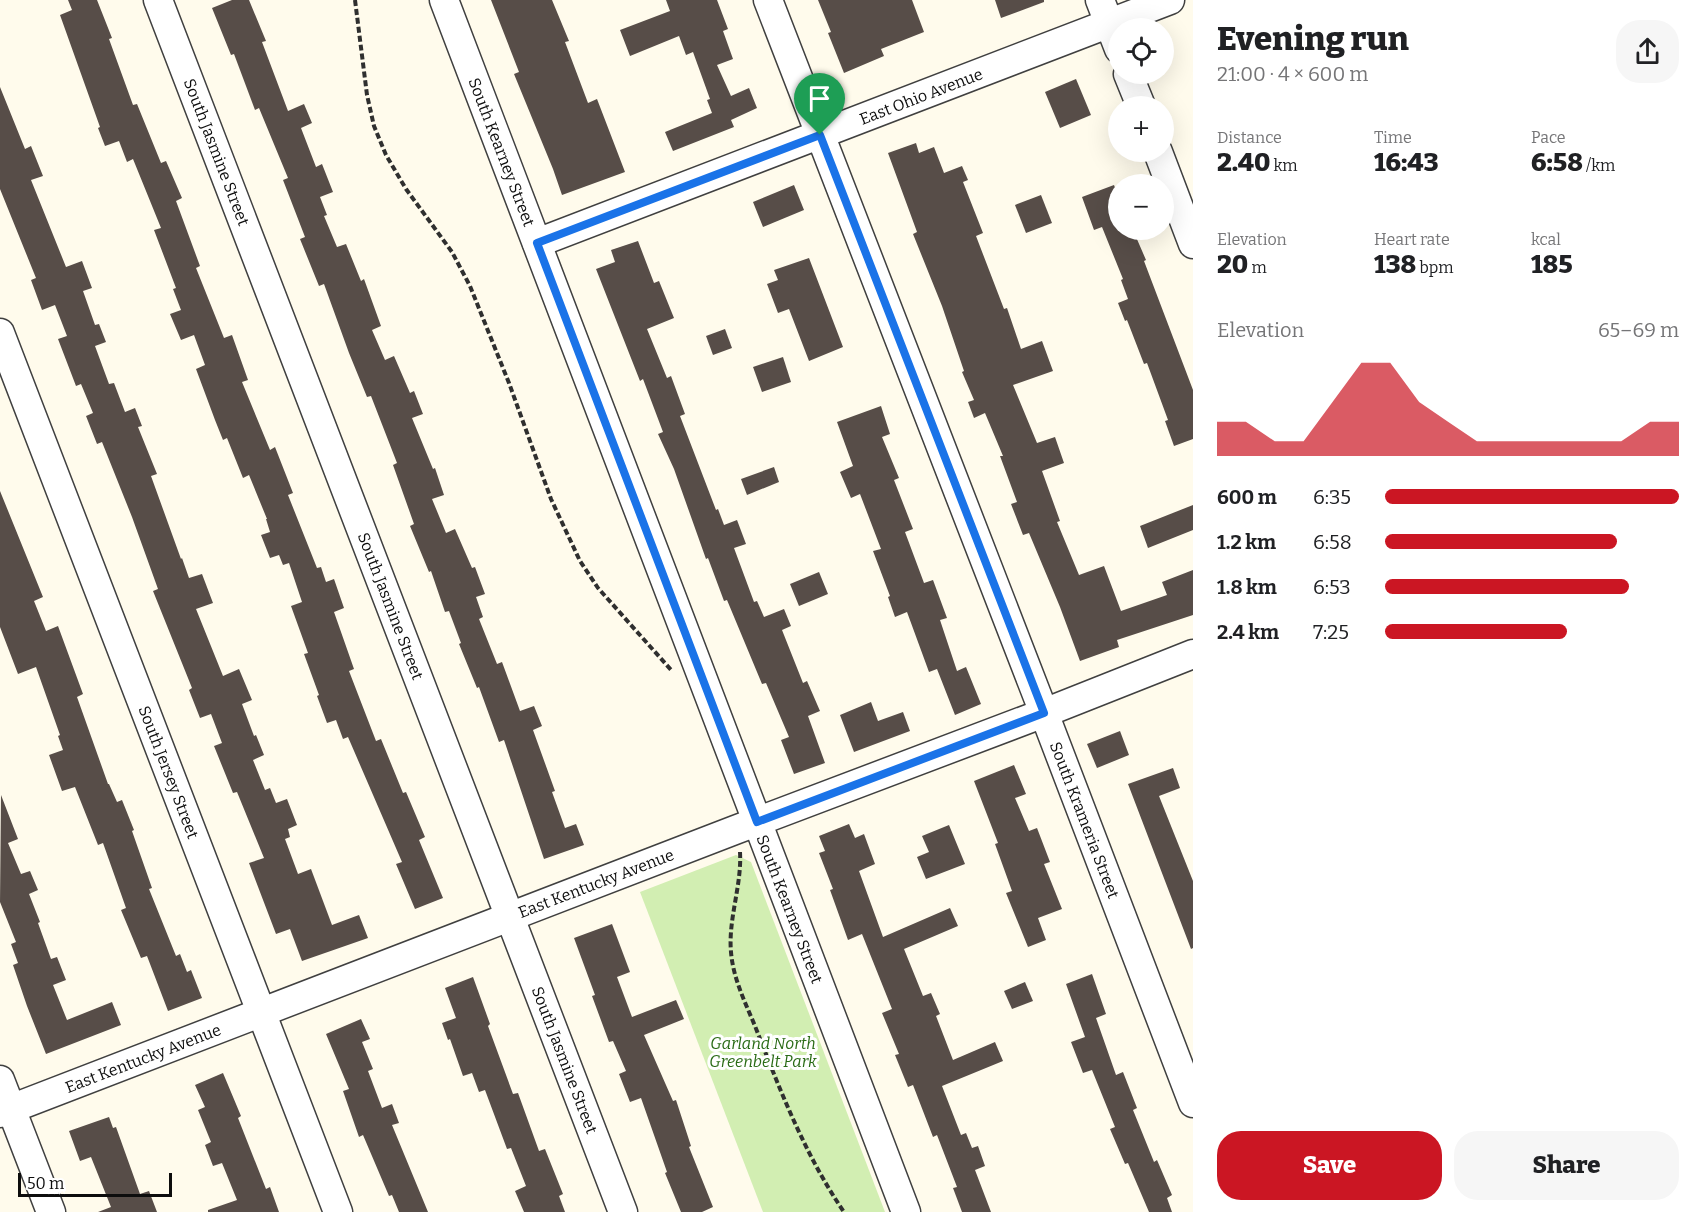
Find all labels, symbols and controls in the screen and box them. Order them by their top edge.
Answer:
map controls [1108,18,1174,240]
button: locate [1108,18,1174,84]
text: Evening run [1217,19,1409,59]
button: share [1616,20,1679,83]
text: 21:00 · 4 × 600 m [1217,62,1368,86]
street label: East Ohio Avenue [857,64,985,129]
pin [794,73,845,135]
street label: South Kearney Street [464,75,539,229]
street label: South Jasmine Street [180,76,253,229]
icon: arrive [803,82,836,115]
button: + [1108,96,1174,162]
text: Distance [1217,128,1282,147]
text: Time [1374,128,1412,147]
text: Pace [1531,128,1566,147]
text: 2.40 [1217,147,1270,178]
text: 16:43 [1374,147,1439,178]
text: 6:58 [1531,147,1583,178]
text: km [1270,156,1298,175]
text: /km [1583,156,1615,175]
button: − [1108,174,1174,240]
text: Elevation [1217,230,1287,249]
text: Heart rate [1374,230,1450,249]
text: kcal [1531,230,1561,249]
text: 20 [1217,249,1248,280]
text: 138 [1374,249,1416,280]
text: 185 [1531,249,1573,280]
text: m [1248,258,1267,277]
text: bpm [1416,258,1454,277]
text: Elevation [1217,318,1304,342]
text: 65–69 m [1598,318,1679,342]
text: 600 m [1217,485,1277,509]
text: 6:35 [1313,485,1351,509]
street label: South Jasmine Street [354,530,427,683]
text: 1.2 km [1217,530,1276,554]
text: 6:58 [1313,530,1352,554]
text: 1.8 km [1217,575,1277,599]
text: 6:53 [1313,575,1351,599]
text: 2.4 km [1217,620,1279,644]
text: 7:25 [1313,620,1349,644]
street label: South Jersey Street [134,703,203,842]
street label: South Krameria Street [1046,739,1123,901]
street label: South Kearney Street [752,832,827,986]
street label: East Kentucky Avenue [516,845,677,922]
street label: South Jasmine Street [528,984,601,1137]
street label: East Kentucky Avenue [63,1020,224,1097]
park label: Garland North Greenbelt Park [709,1034,817,1071]
button: Save [1217,1131,1442,1200]
button: Share [1454,1131,1679,1200]
scale bar [18,1170,172,1198]
text: 50 m [27,1174,64,1193]

